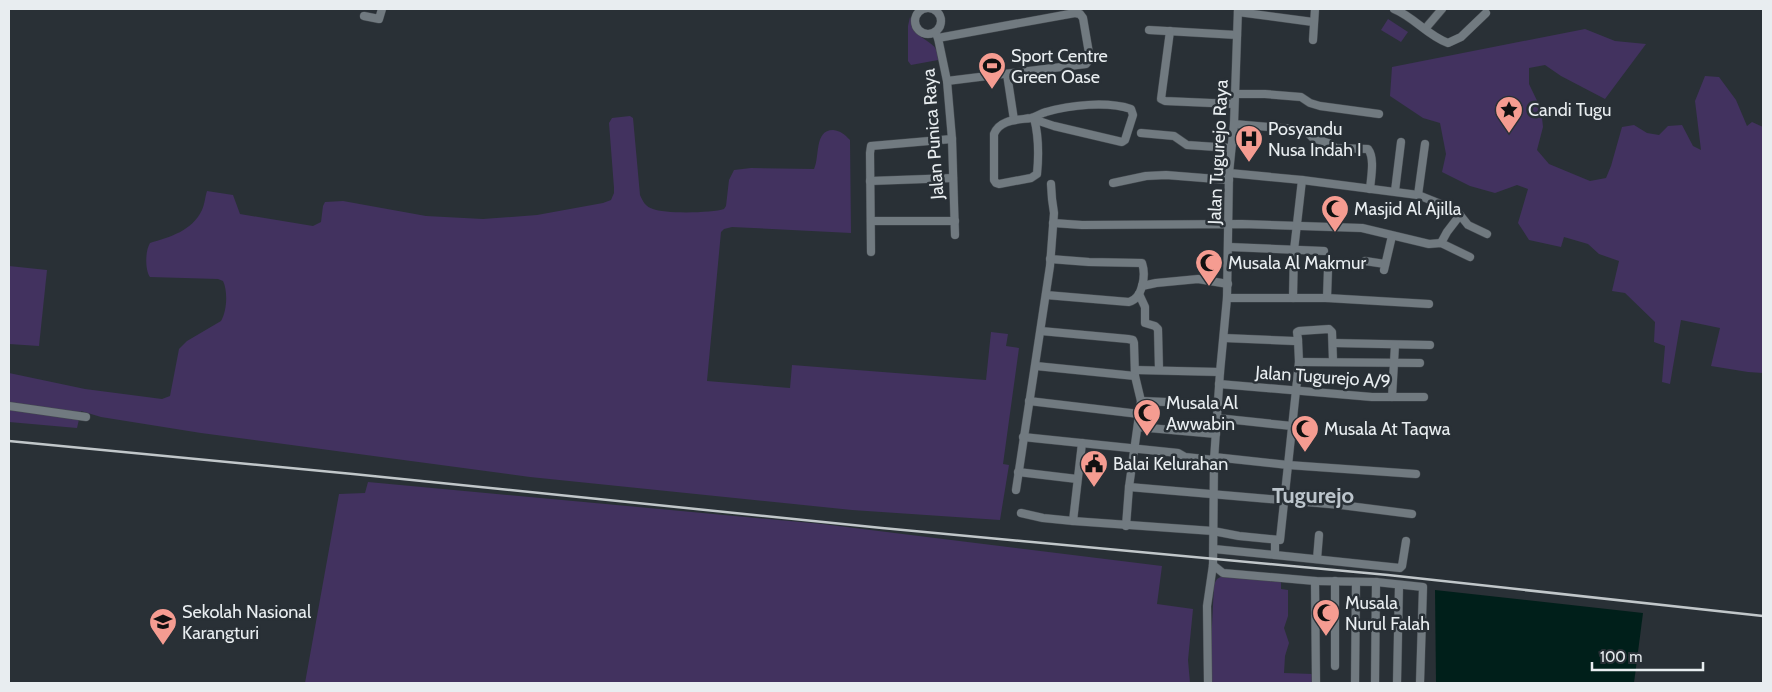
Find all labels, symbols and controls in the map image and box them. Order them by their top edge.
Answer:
place label: Sport Centre Green Oase [1011,45,1108,88]
sports icon: Sport Centre Green Oase [977,51,1007,90]
street label: Jalan Punica Raya [917,67,949,201]
street label: Jalan Tugurejo Raya [1203,79,1233,226]
place icon: Candi Tugu [1494,95,1524,134]
place label: Candi Tugu [1528,99,1612,121]
place label: Posyandu Nusa Indah I [1268,118,1362,161]
hospital icon: Posyandu Nusa Indah I [1234,124,1264,163]
mosque icon: Masjid Al Ajilla [1320,194,1350,233]
place label: Masjid Al Ajilla [1354,198,1462,220]
mosque icon: Musala Al Makmur [1194,248,1224,287]
place label: Musala Al Makmur [1228,252,1367,274]
street label: Jalan Tugurejo A/9 [1254,361,1391,393]
place label: Musala Al Awwabin [1166,392,1239,435]
mosque icon: Musala Al Awwabin [1132,398,1162,437]
mosque icon: Musala At Taqwa [1290,414,1320,453]
place label: Musala At Taqwa [1324,418,1451,440]
public building icon: Balai Kelurahan [1079,449,1109,488]
place label: Balai Kelurahan [1113,453,1228,475]
district label: Tugurejo [1272,482,1354,509]
place label: Musala Nurul Falah [1345,592,1430,635]
mosque icon: Musala Nurul Falah [1311,598,1341,637]
place label: Sekolah Nasional Karangturi [182,601,312,644]
school or university icon: Sekolah Nasional Karangturi [148,607,178,646]
scale bar [1592,640,1703,672]
text: 100 m [1600,648,1642,666]

